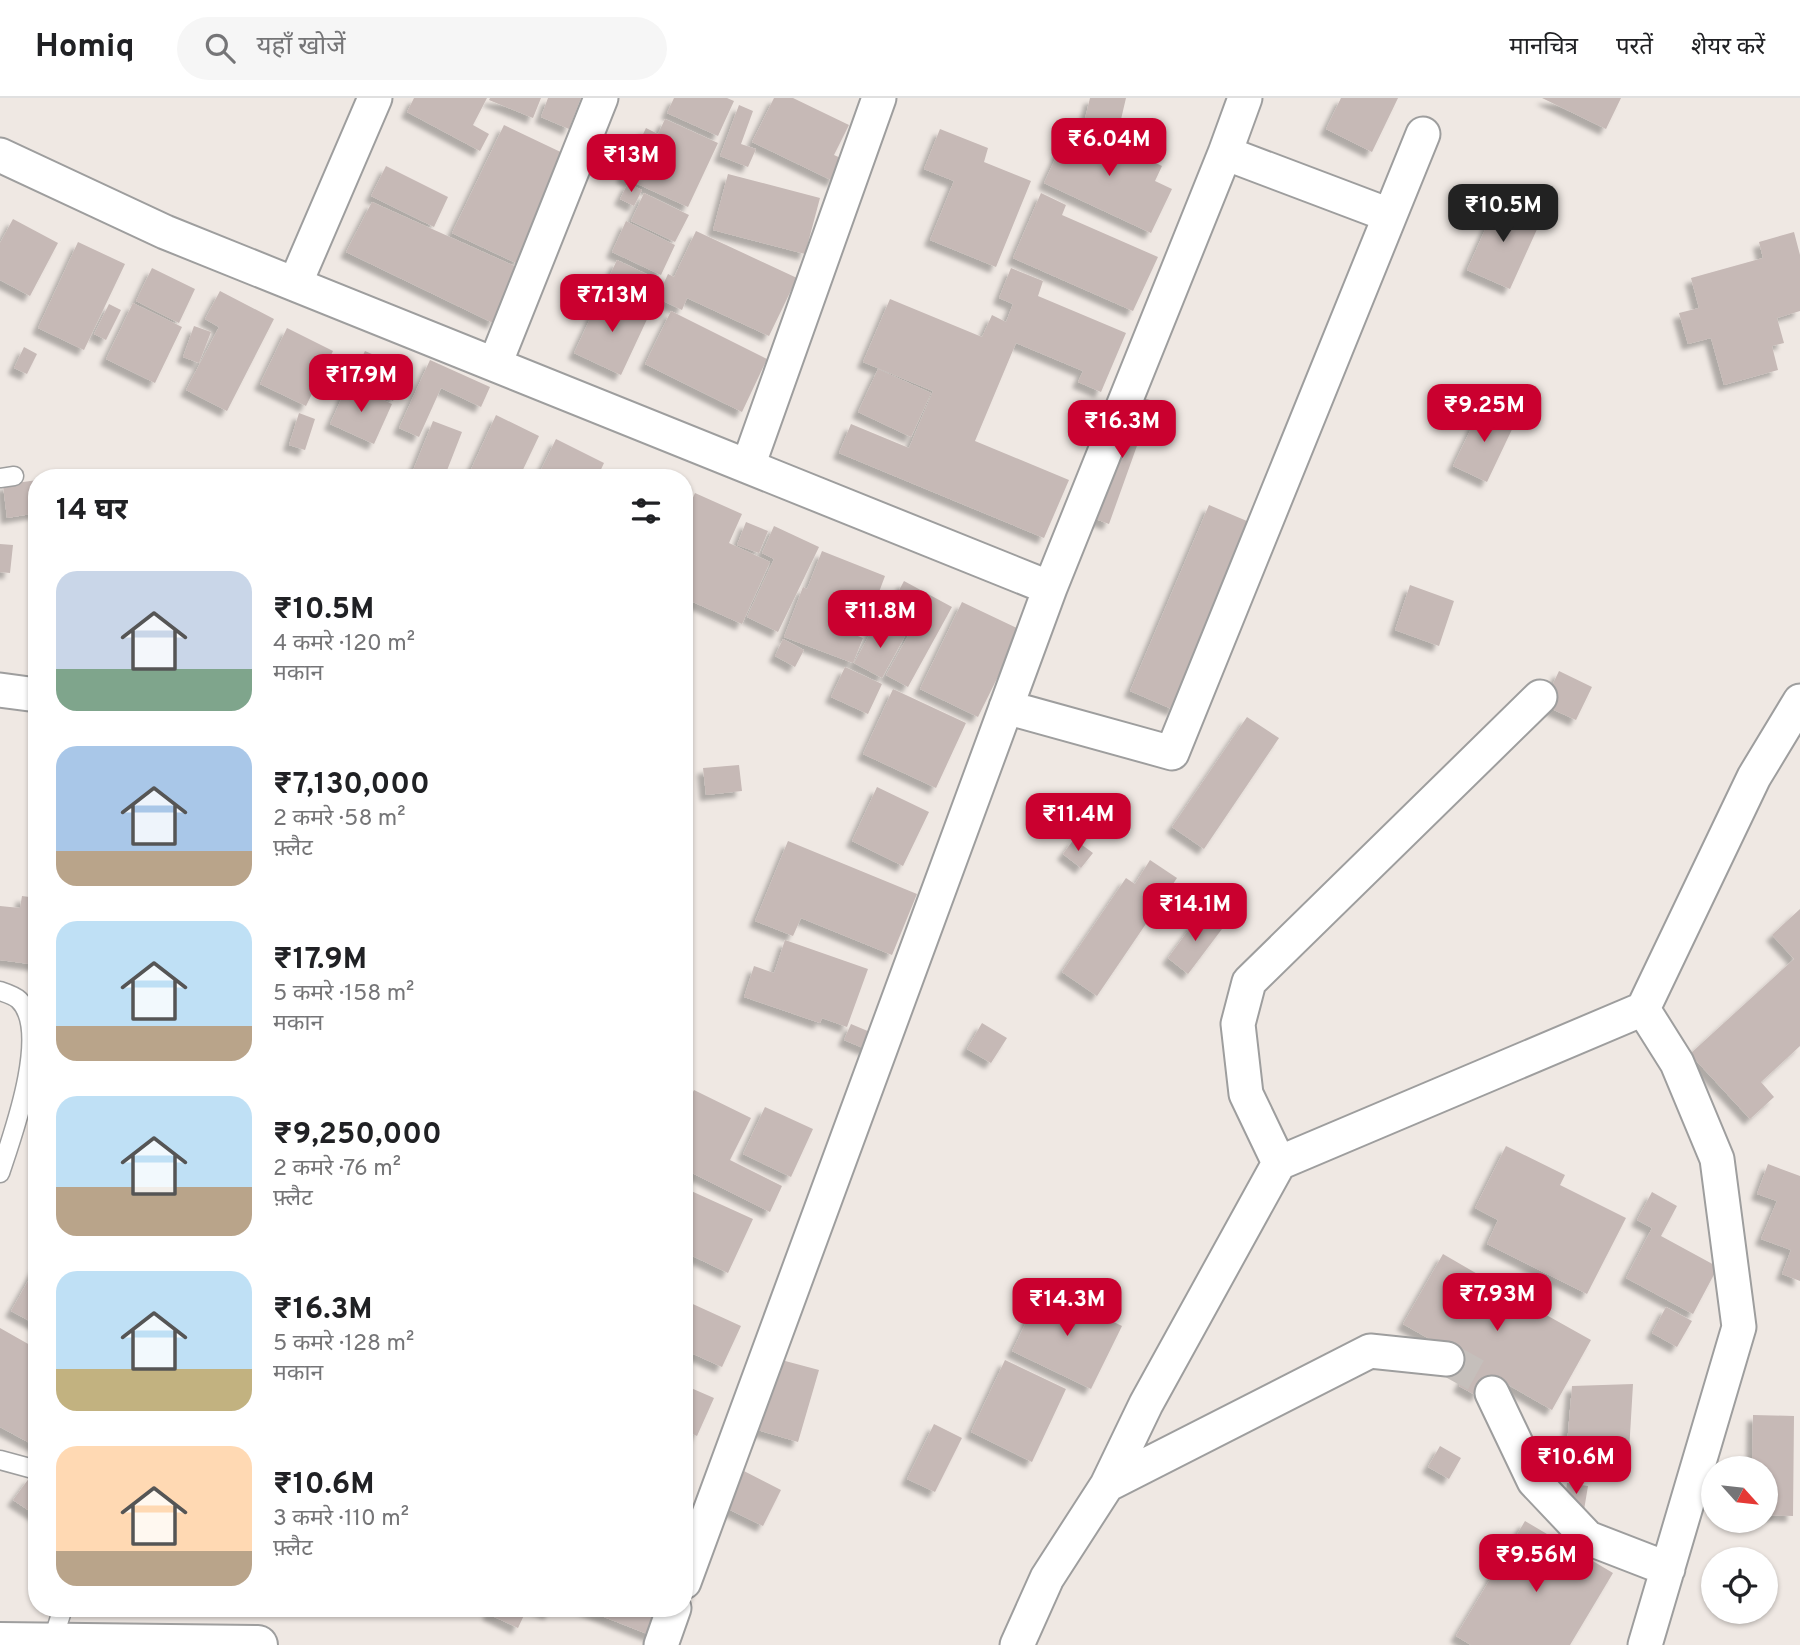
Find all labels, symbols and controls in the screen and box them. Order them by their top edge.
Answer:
search box [177,17,667,80]
text: Homiq [35,27,135,69]
icon: search [201,29,239,67]
text: यहाँ खोजें [257,31,346,64]
text: मानचित्र [1509,33,1578,63]
text: परतें [1616,33,1653,63]
text: शेयर करें [1691,33,1765,63]
pin: ₹6.04M [1052,118,1166,178]
text: ₹6.04M [1067,126,1151,155]
pin: ₹13M [590,134,672,194]
text: ₹13M [603,142,659,171]
pin: ₹10.5M [1446,184,1560,244]
text: ₹10.5M [1464,192,1542,221]
pin: ₹7.13M [555,274,669,334]
text: ₹7.13M [576,282,648,311]
pin: ₹17.9M [304,354,418,414]
text: ₹17.9M [325,362,397,391]
pin: ₹9.25M [1427,384,1541,444]
text: ₹9.25M [1443,392,1525,421]
pin: ₹16.3M [1065,400,1179,460]
text: ₹16.3M [1084,408,1160,437]
icon: filters [627,492,665,530]
text: 14 घर [56,493,127,530]
pin: ₹11.8M [823,590,937,650]
text: ₹10.5M [273,592,374,629]
text: ₹11.8M [844,598,916,627]
icon: home [112,599,196,683]
text: 4 कमरे · 120 m² [273,630,415,659]
text: मकान [273,660,323,689]
text: ₹7,130,000 [273,767,430,804]
icon: home [112,774,196,858]
pin: ₹11.4M [1021,794,1135,853]
text: ₹11.4M [1042,801,1114,830]
text: 2 कमरे · 58 m² [273,805,406,834]
text: फ़्लैट [273,835,313,864]
pin: ₹14.1M [1138,884,1252,943]
text: ₹14.1M [1159,891,1231,920]
text: ₹17.9M [273,942,367,979]
icon: home [112,949,196,1033]
text: 5 कमरे · 158 m² [273,980,414,1009]
text: मकान [273,1010,323,1039]
text: ₹9,250,000 [273,1117,442,1154]
icon: home [112,1124,196,1208]
text: 2 कमरे · 76 m² [273,1155,401,1184]
text: फ़्लैट [273,1185,313,1214]
pin: ₹7.93M [1440,1274,1554,1333]
pin: ₹14.3M [1010,1278,1124,1338]
text: ₹7.93M [1459,1281,1535,1310]
text: ₹14.3M [1029,1286,1105,1315]
text: ₹16.3M [273,1292,373,1329]
icon: home [112,1299,196,1383]
text: 5 कमरे · 128 m² [273,1330,414,1359]
text: मकान [273,1360,323,1389]
pin: ₹10.6M [1519,1436,1633,1496]
text: ₹10.6M [1537,1444,1615,1473]
north arrow [1701,1456,1778,1533]
map controls [1701,1456,1778,1624]
text: ₹10.6M [273,1467,374,1504]
icon: home [112,1474,196,1558]
text: 3 कमरे · 110 m² [273,1505,409,1534]
pin: ₹9.56M [1479,1534,1593,1594]
text: फ़्लैट [273,1535,313,1564]
text: ₹9.56M [1495,1542,1577,1571]
button: locate [1701,1547,1778,1624]

